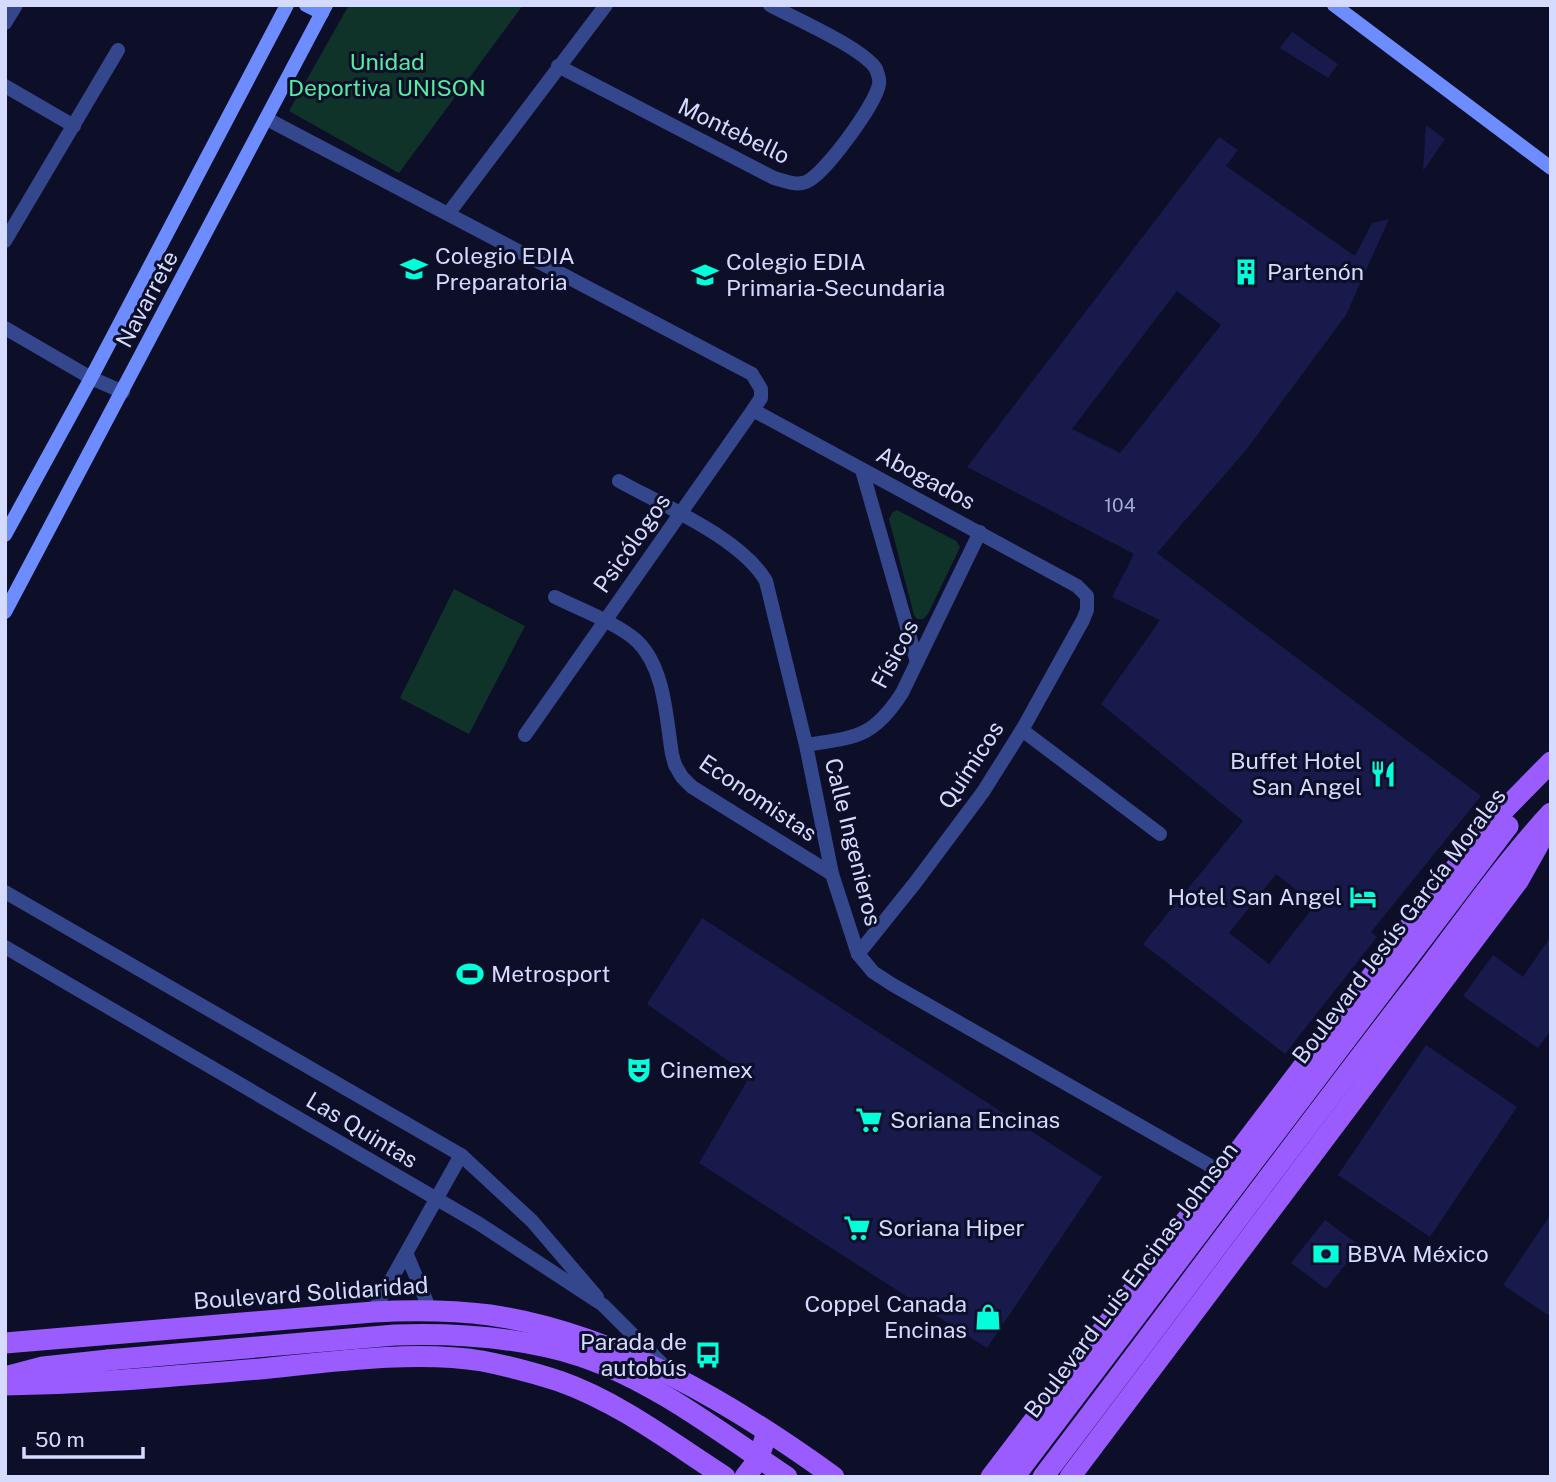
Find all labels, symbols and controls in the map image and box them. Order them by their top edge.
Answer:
park label: Unidad Deportiva UNISON [288,48,486,101]
street label: Montebello [674,92,794,169]
place label: Colegio EDIA Preparatoria [435,242,575,295]
street label: Navarrete [110,246,183,352]
place label: Colegio EDIA Primaria-Secundaria [726,248,945,301]
school or university icon: Colegio EDIA Preparatoria [399,254,429,284]
building icon: Partenón [1231,257,1261,287]
place label: Partenón [1267,258,1364,285]
school or university icon: Colegio EDIA Primaria-Secundaria [690,260,720,290]
street label: Abogados [872,440,980,515]
street label: Psicólogos [588,488,676,597]
house number: 104 [1104,494,1136,516]
street label: Físicos [865,615,924,693]
street label: Químicos [932,716,1009,814]
place label: Buffet Hotel San Angel [1230,747,1362,800]
street label: Economistas [694,748,822,847]
street label: Calle Ingenieros [820,755,887,929]
restaurant icon: Buffet Hotel San Angel [1368,759,1398,789]
street label: Boulevard Jesús García Morales [1286,783,1511,1069]
hotel icon: Hotel San Angel [1348,882,1378,912]
place label: Hotel San Angel [1167,883,1342,910]
sports icon: Metrosport [455,959,485,989]
place label: Metrosport [491,960,610,987]
theatre icon: Cinemex [624,1055,654,1085]
place label: Cinemex [660,1056,753,1083]
street label: Las Quintas [302,1086,423,1173]
supermarket icon: Soriana Encinas [854,1105,884,1135]
place label: Soriana Encinas [890,1106,1060,1133]
street label: Boulevard Luis Encinas Johnson [1018,1137,1243,1423]
supermarket icon: Soriana Hiper [842,1213,872,1243]
place label: Soriana Hiper [878,1214,1025,1241]
bank icon: BBVA México [1311,1239,1341,1269]
place label: BBVA México [1347,1240,1489,1267]
street label: Boulevard Solidaridad [193,1271,429,1314]
place label: Coppel Canada Encinas [804,1290,967,1343]
shop icon: Coppel Canada Encinas [973,1302,1003,1332]
place label: Parada de autobús [580,1328,687,1381]
bus stop icon: Parada de autobús [693,1340,723,1370]
scale bar [24,1416,144,1460]
text: 50 m [35,1427,85,1452]

